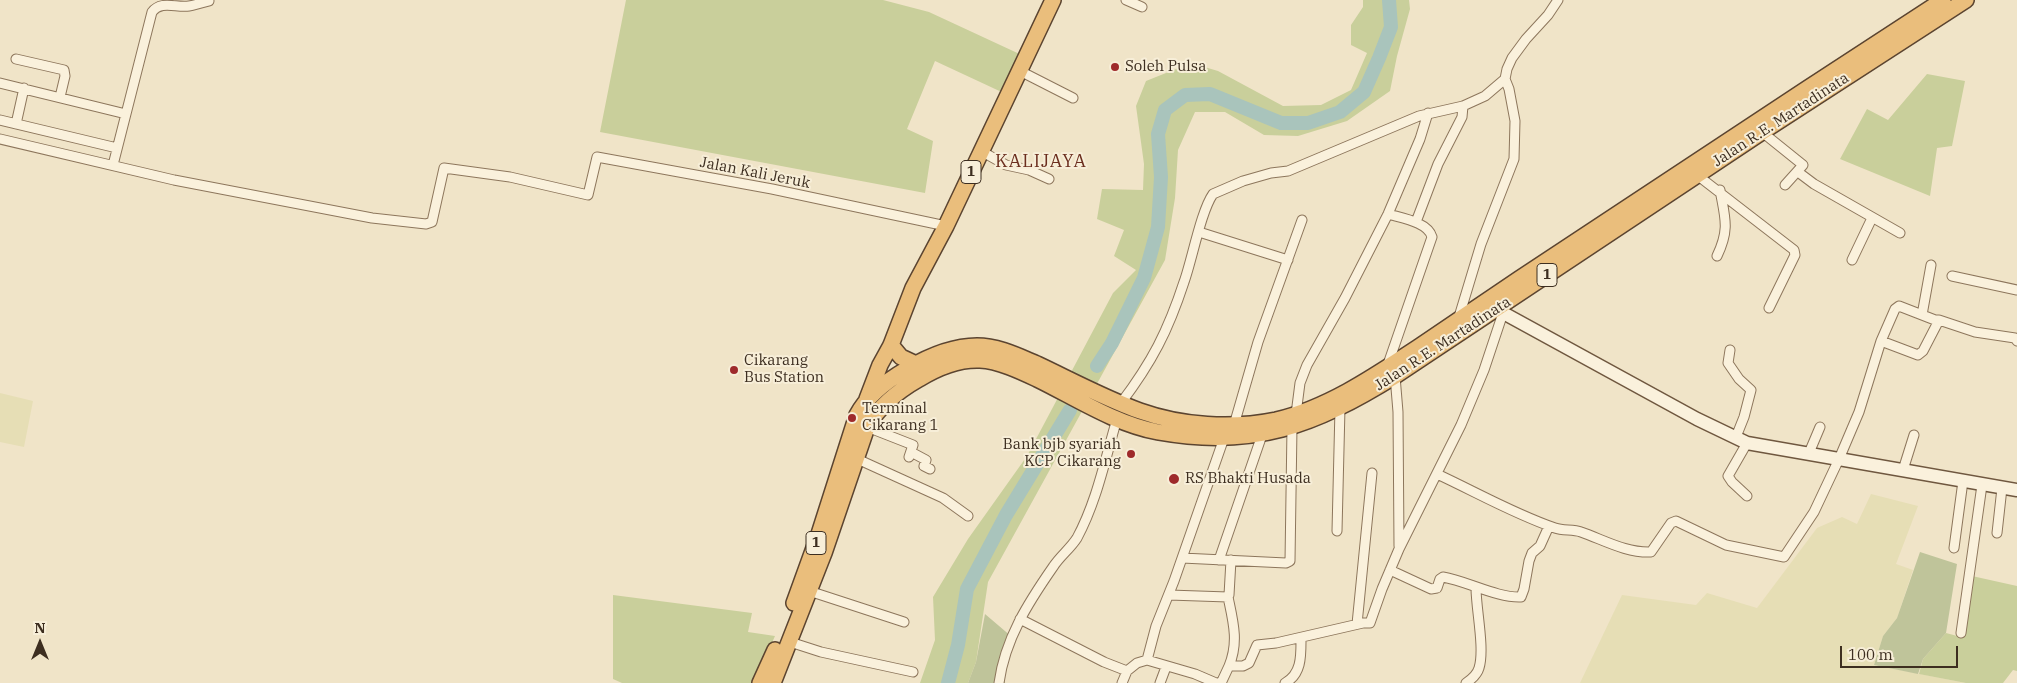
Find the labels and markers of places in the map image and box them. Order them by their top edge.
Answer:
place label: Soleh Pulsa [1125,58,1206,76]
marker: Soleh Pulsa [1109,61,1121,73]
place label: Cikarang Bus Station [744,352,824,387]
marker: Cikarang Bus Station [728,364,740,376]
place label: Terminal Cikarang 1 [862,400,938,435]
marker: Terminal Cikarang 1 [846,412,858,424]
place label: Bank bjb syariah KCP Cikarang [1003,436,1121,471]
marker: Bank bjb syariah KCP Cikarang [1125,448,1137,460]
place label: RS Bhakti Husada [1185,470,1311,488]
marker: RS Bhakti Husada [1167,472,1181,486]

